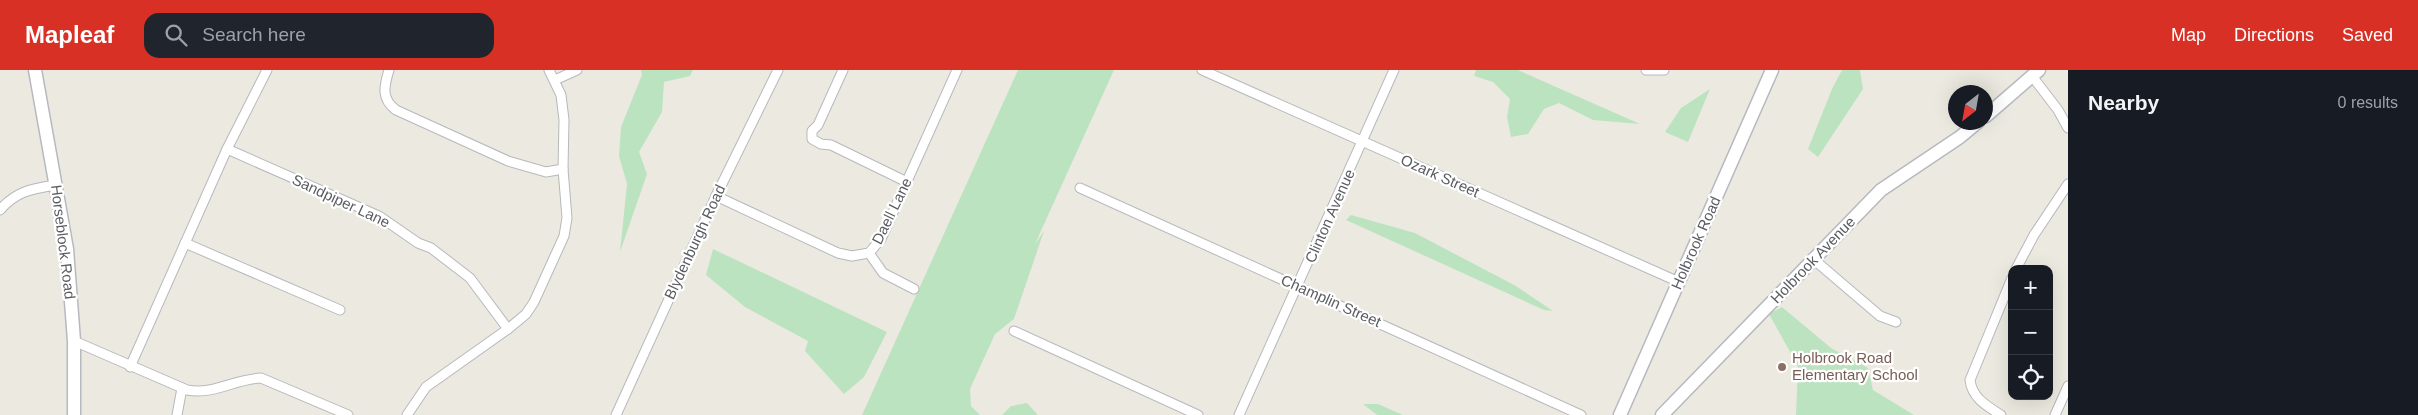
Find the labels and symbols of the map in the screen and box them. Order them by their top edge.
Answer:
north arrow [1948,85,1993,130]
street label: Ozark Street [1398,151,1483,201]
street label: Clinton Avenue [1301,166,1358,265]
street label: Sandpiper Lane [290,170,393,231]
street label: Daell Lane [868,175,915,247]
street label: Blydenburgh Road [661,182,729,302]
street label: Horseblock Road [48,184,79,300]
street label: Holbrook Road [1667,194,1724,292]
street label: Holbrook Avenue [1767,213,1858,307]
street label: Champlin Street [1279,271,1385,331]
place label: Holbrook Road Elementary School [1792,349,1918,383]
marker: Holbrook Road Elementary School [1776,361,1788,373]

